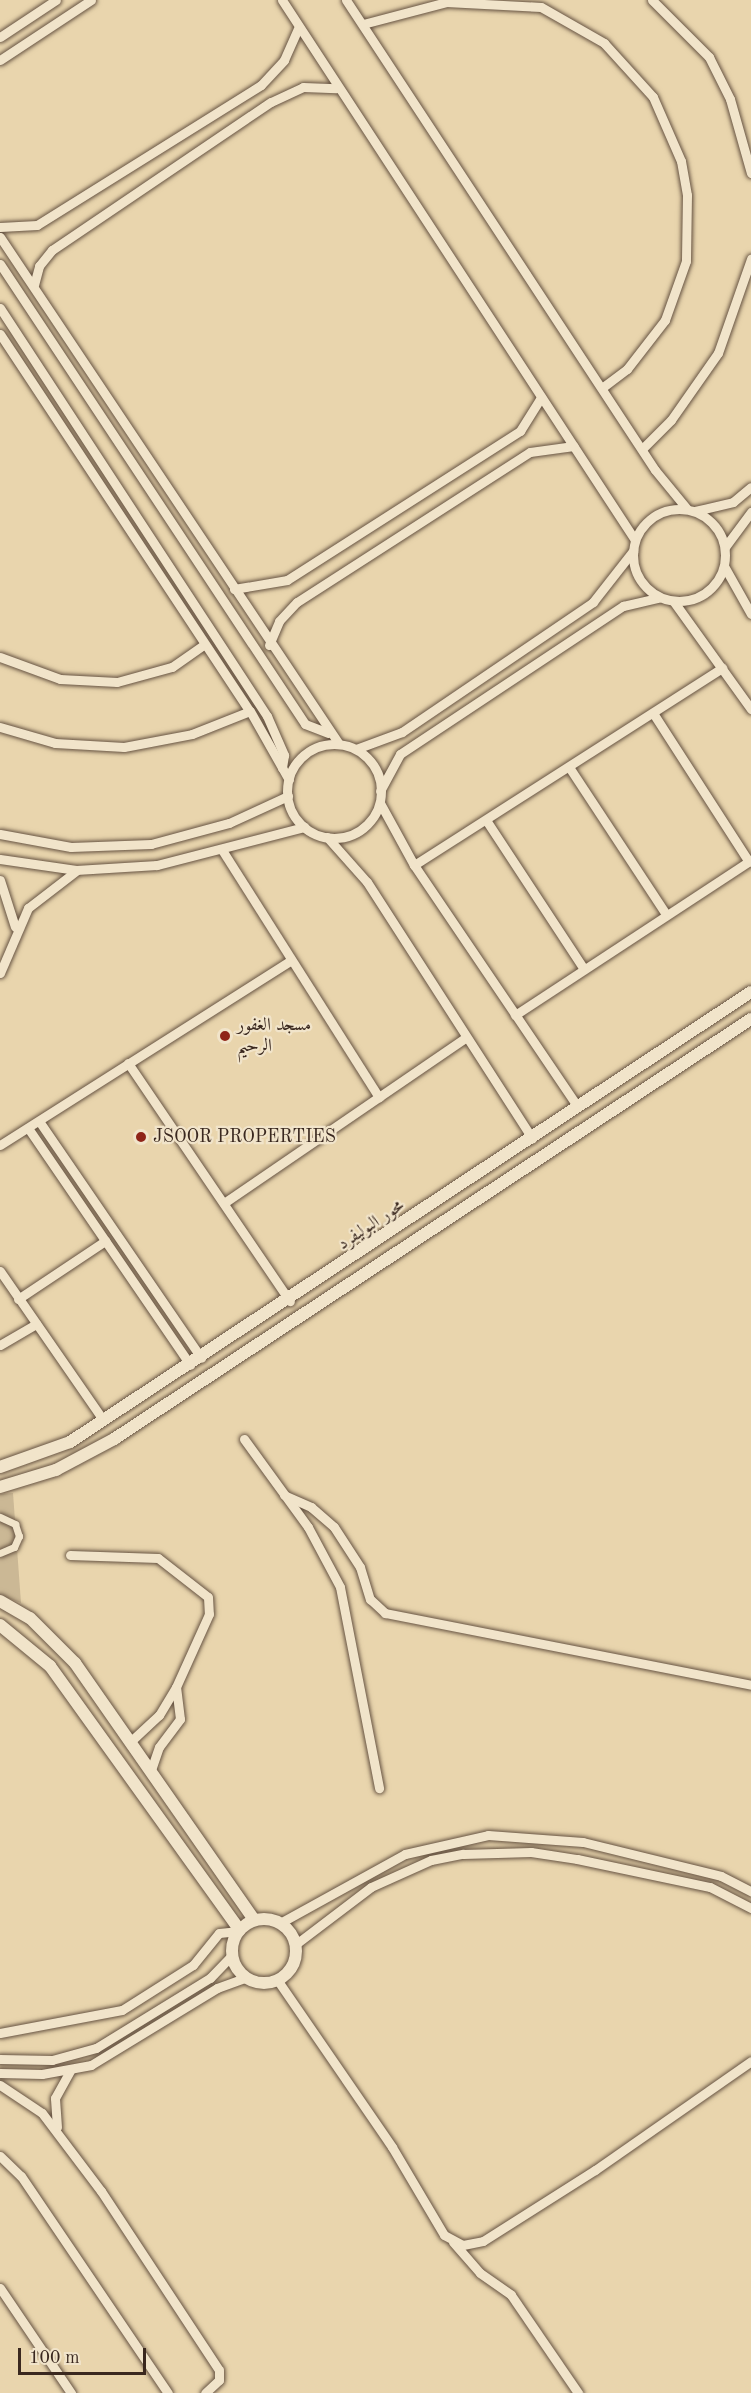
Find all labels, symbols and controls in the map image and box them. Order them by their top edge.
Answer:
place label: مسجد الغفور الرحيم [237,1015,311,1058]
marker: مسجد الغفور الرحيم [218,1029,232,1043]
place label: JSOOR PROPERTIES [153,1126,336,1148]
marker: JSOOR PROPERTIES [134,1130,148,1144]
street label: محور البوليفرد [334,1195,408,1255]
scale bar [21,2336,148,2374]
text: 100 m [29,2349,80,2367]

